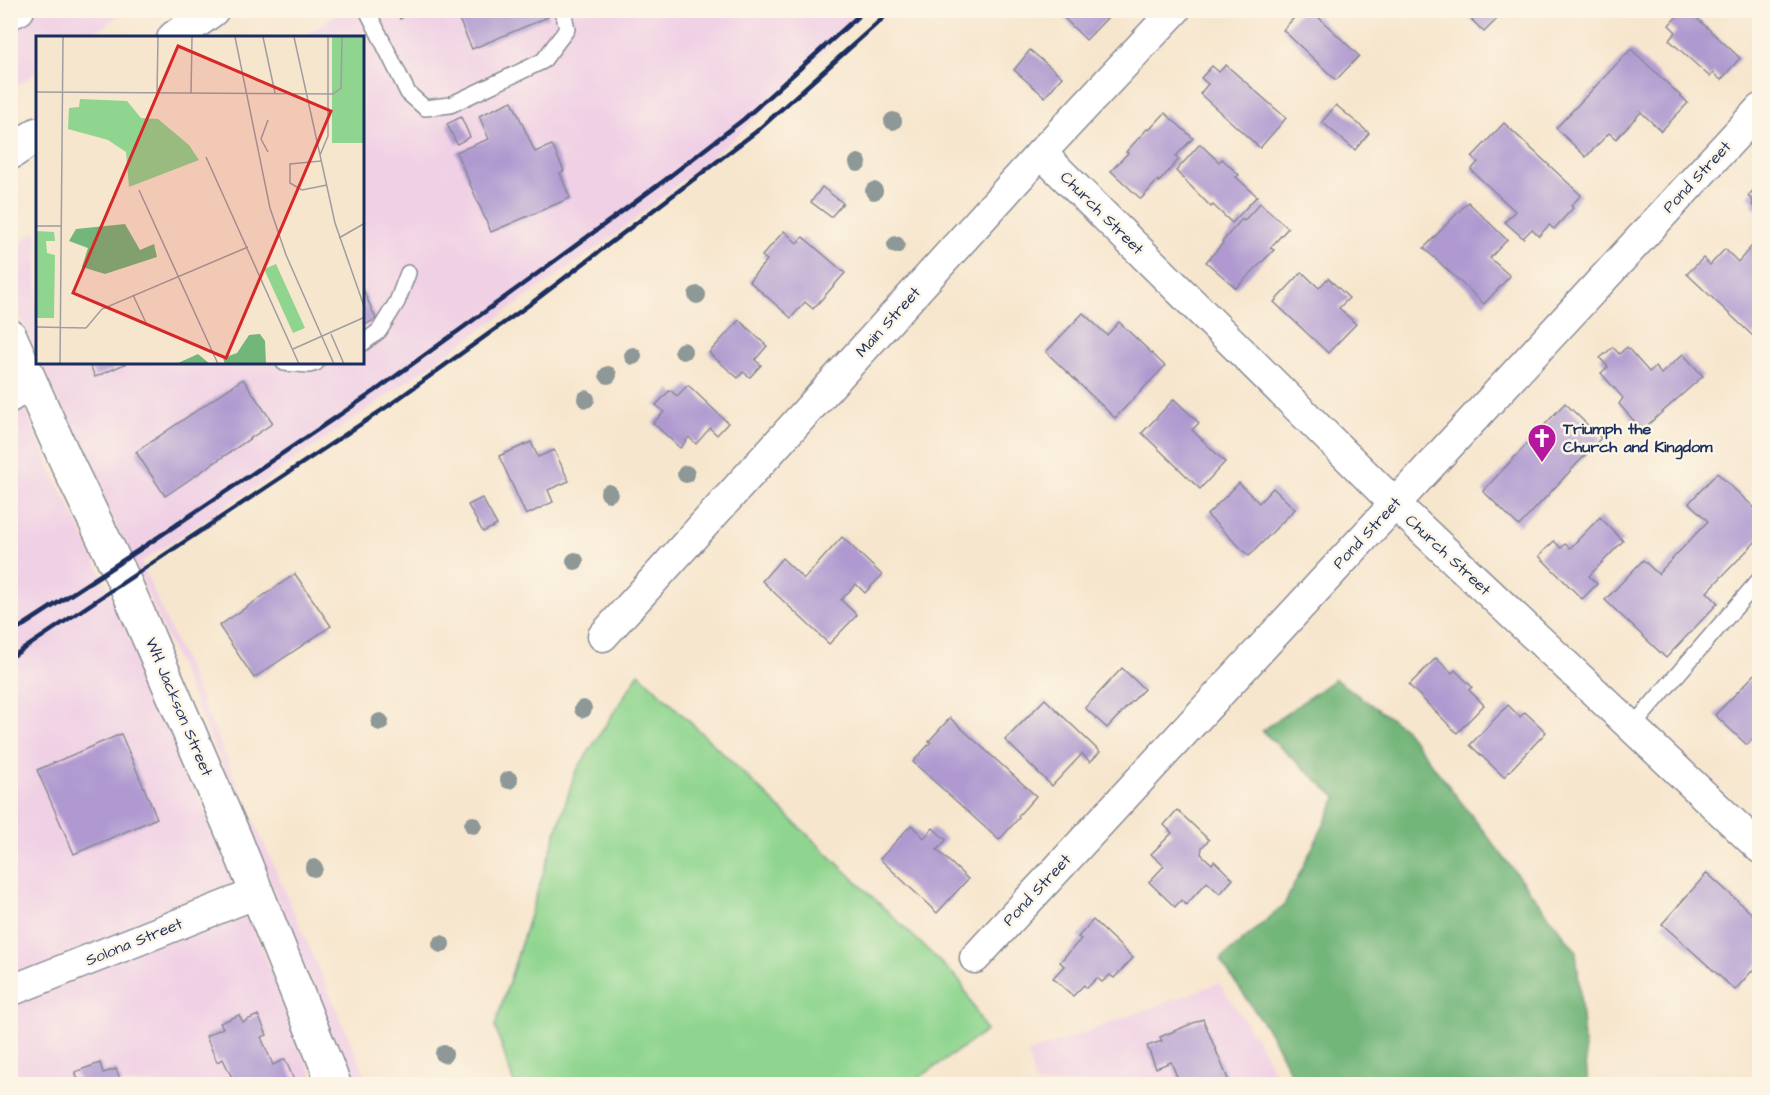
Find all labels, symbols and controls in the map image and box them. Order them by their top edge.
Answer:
inset map [36,36,364,364]
street label: Pond Street [1658,136,1736,218]
street label: Church Street [1055,166,1149,260]
street label: Main Street [851,282,926,362]
place label: Triumph the Church and Kingdom [1562,418,1713,460]
church icon: Triumph the Church and Kingdom [1526,422,1558,464]
street label: Pond Street [1328,492,1406,574]
street label: Church Street [1400,509,1496,601]
street label: WH Jackson Street [140,634,218,780]
street label: Pond Street [998,849,1076,931]
street label: Solona Street [82,912,186,971]

